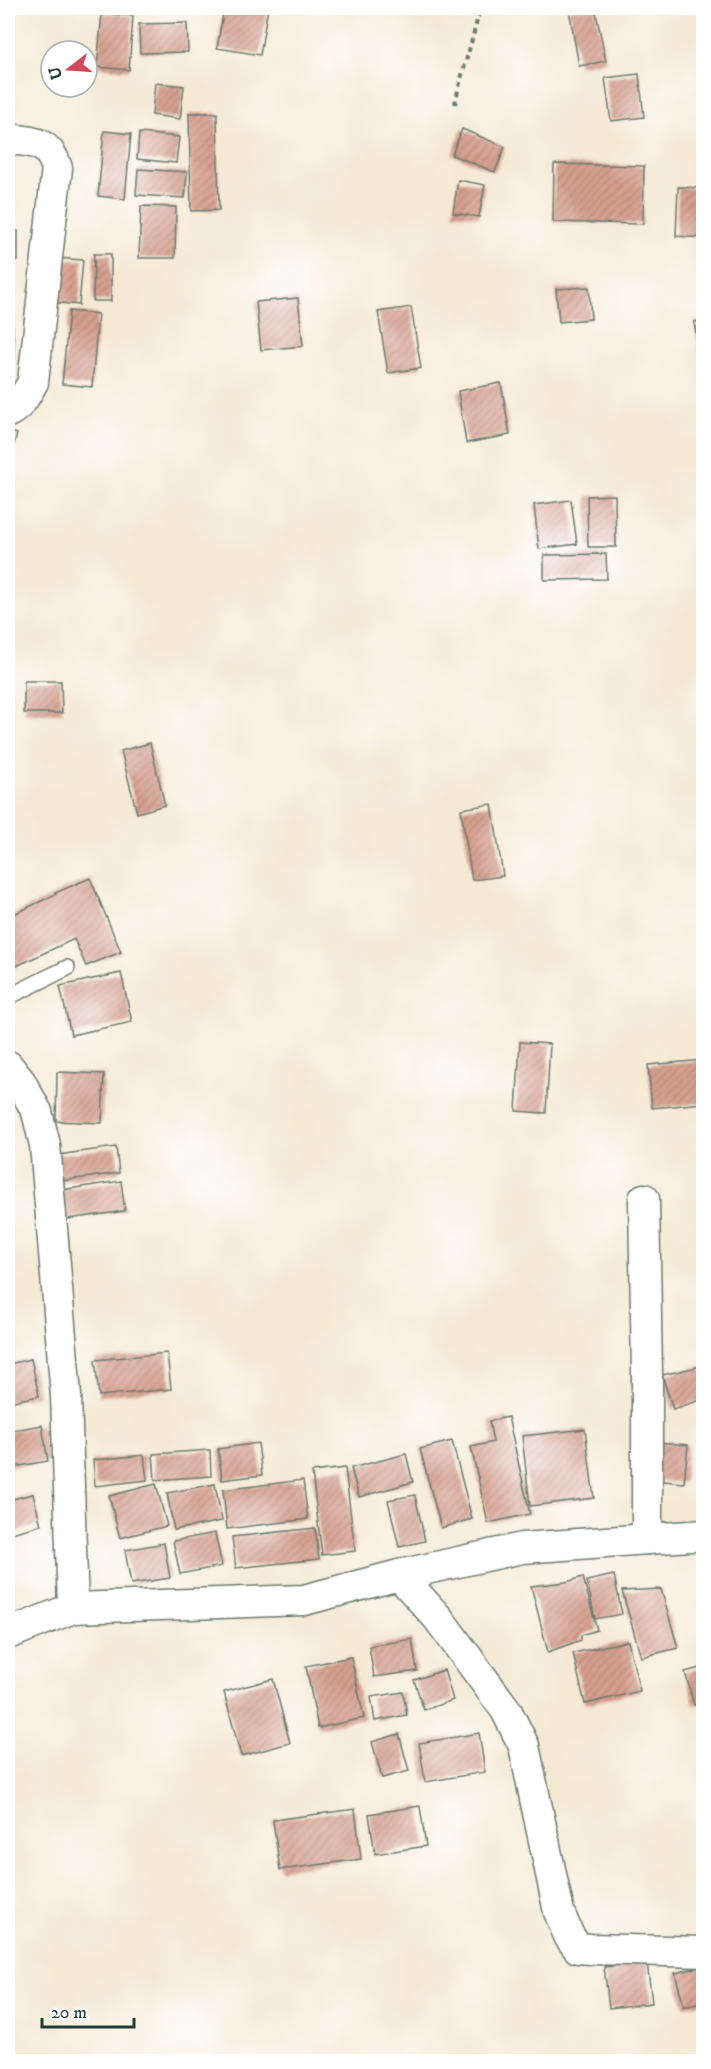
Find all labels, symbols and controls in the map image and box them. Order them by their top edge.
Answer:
north arrow [39,39,99,99]
text: U [44,64,67,82]
scale bar [42,1991,134,2029]
text: 20 m [51,2002,87,2024]

